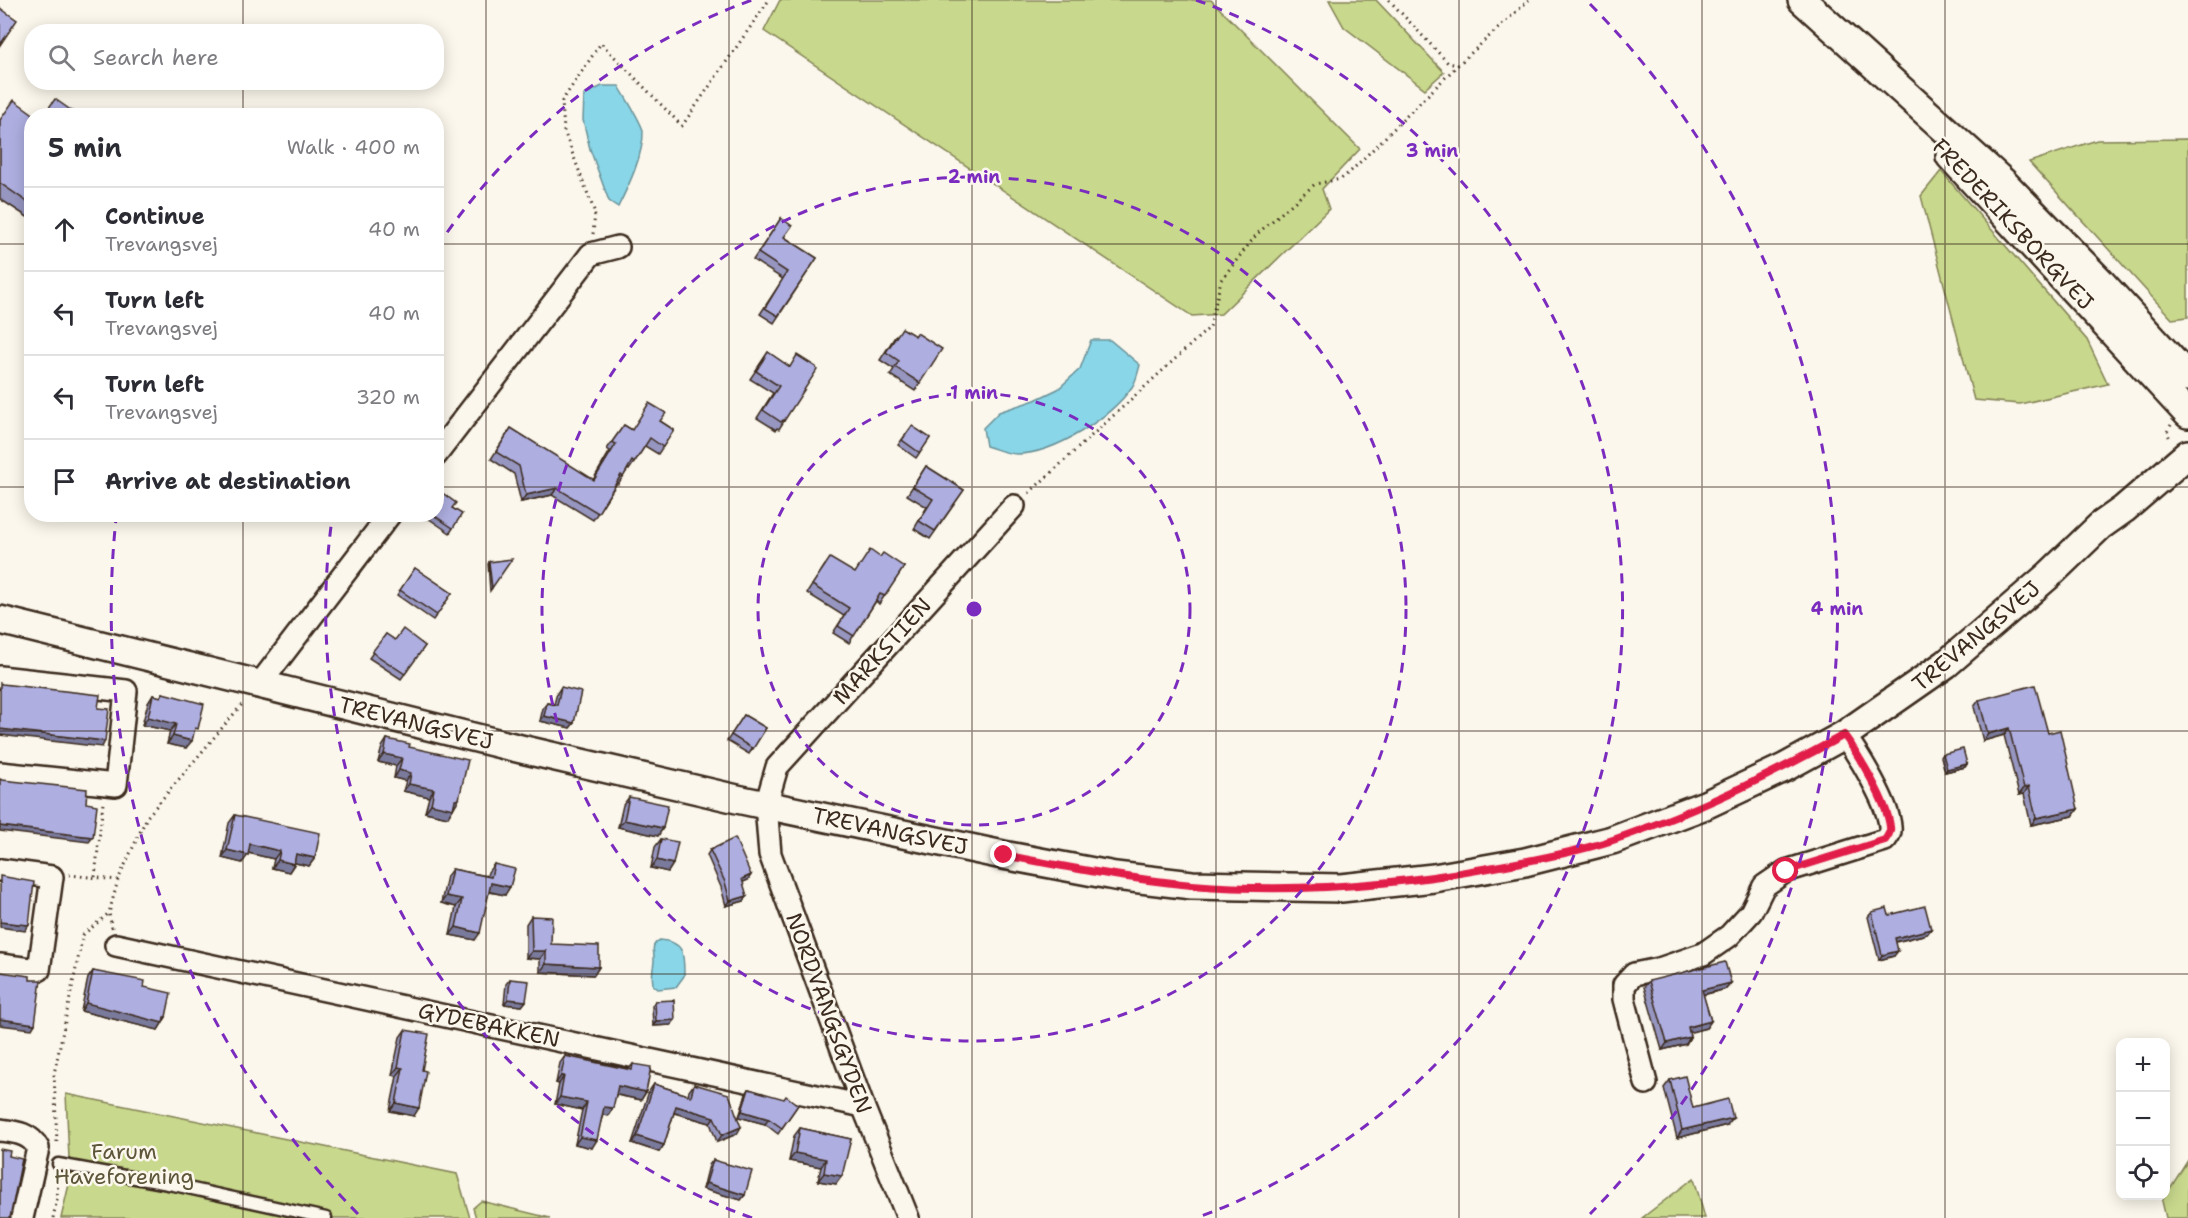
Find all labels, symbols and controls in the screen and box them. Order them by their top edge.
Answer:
search box [24,24,444,90]
icon: search [45,41,78,74]
text: Search here [93,43,219,72]
text: 5 min [48,130,122,165]
street label: FREDERIKSBORGVEJ [1926,132,2100,316]
text: Walk · 400 m [287,134,420,160]
text: 3 min [1406,139,1458,163]
text: 2 min [948,165,1000,189]
text: Continue [105,202,205,231]
icon: ahead [48,213,81,246]
text: 40 m [368,216,420,242]
text: Trevangsvej [105,231,218,257]
text: Turn left [105,286,204,315]
icon: left [48,297,81,330]
text: 40 m [368,300,420,326]
text: Trevangsvej [105,315,218,341]
text: Turn left [105,370,204,399]
icon: left [48,381,81,414]
text: 1 min [950,381,998,405]
text: 320 m [356,384,420,410]
text: Trevangsvej [105,399,218,425]
icon: arrive [48,465,81,498]
text: Arrive at destination [105,467,351,496]
street label: TREVANGSVEJ [1906,574,2046,698]
street label: MARKSTIEN [826,591,938,711]
text: 4 min [1811,597,1863,621]
centre of rings [964,599,984,619]
street label: TREVANGSVEJ [336,690,496,756]
street label: TREVANGSVEJ [810,800,970,862]
route end [990,841,1016,867]
route start [1772,857,1798,883]
street label: NORDVANGSGYDEN [779,909,879,1117]
street label: GYDEBAKKEN [416,996,562,1054]
map controls [2116,1038,2170,1200]
button: + [2116,1038,2170,1092]
button: − [2116,1092,2170,1146]
park label: Farum Haveforening [54,1137,194,1191]
button: locate [2116,1146,2170,1200]

